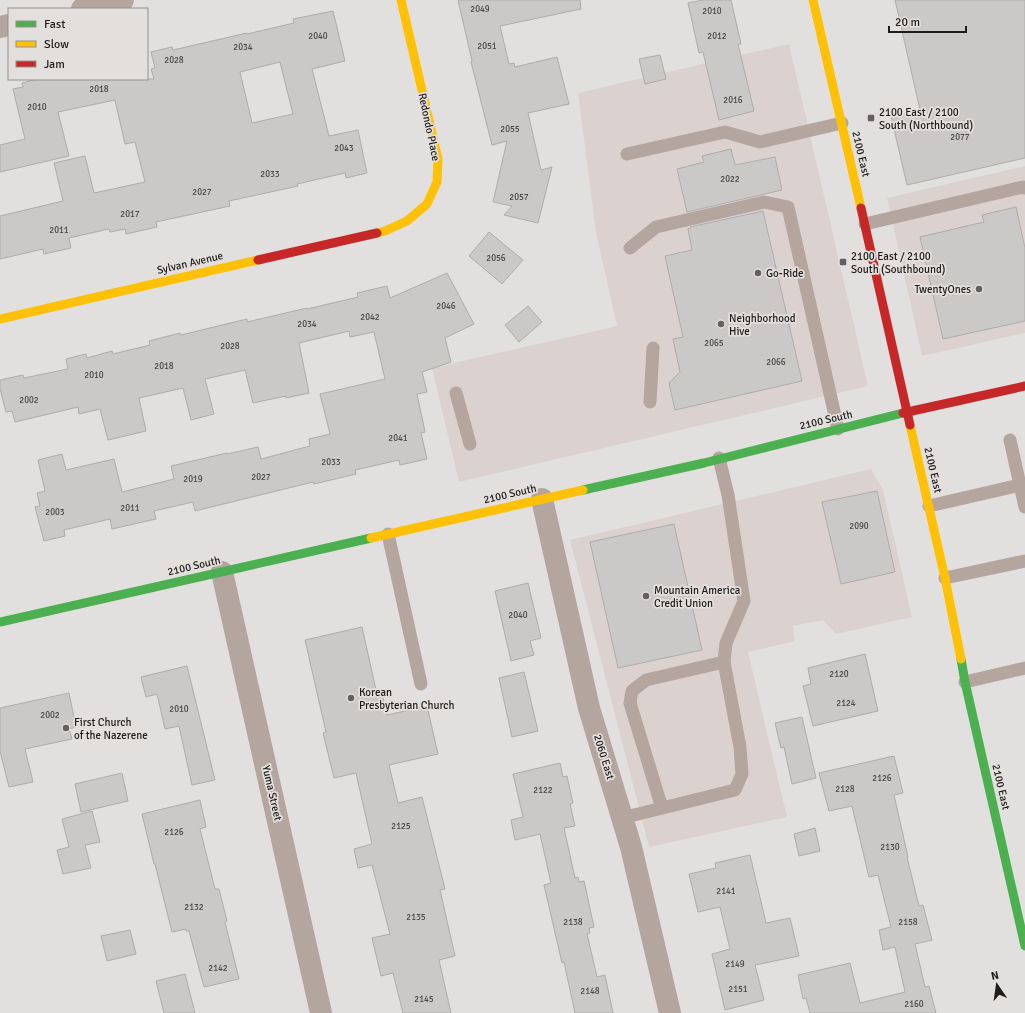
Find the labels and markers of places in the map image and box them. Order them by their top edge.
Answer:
place label: 2100 East / 2100 South (Northbound) [879,106,973,132]
marker: 2100 East / 2100 South (Northbound) [866,113,876,123]
place label: 2100 East / 2100 South (Southbound) [851,250,945,276]
marker: 2100 East / 2100 South (Southbound) [838,257,848,267]
place label: Go-Ride [766,267,804,280]
marker: Go-Ride [753,268,763,278]
place label: TwentyOnes [914,283,971,296]
marker: TwentyOnes [974,284,984,294]
place label: Neighborhood Hive [729,312,796,338]
marker: Neighborhood Hive [716,319,726,329]
place label: Mountain America Credit Union [654,584,741,610]
marker: Mountain America Credit Union [641,591,651,601]
place label: Korean Presbyterian Church [359,686,454,712]
marker: Korean Presbyterian Church [346,693,356,703]
place label: First Church of the Nazerene [74,716,148,742]
marker: First Church of the Nazerene [61,723,71,733]

